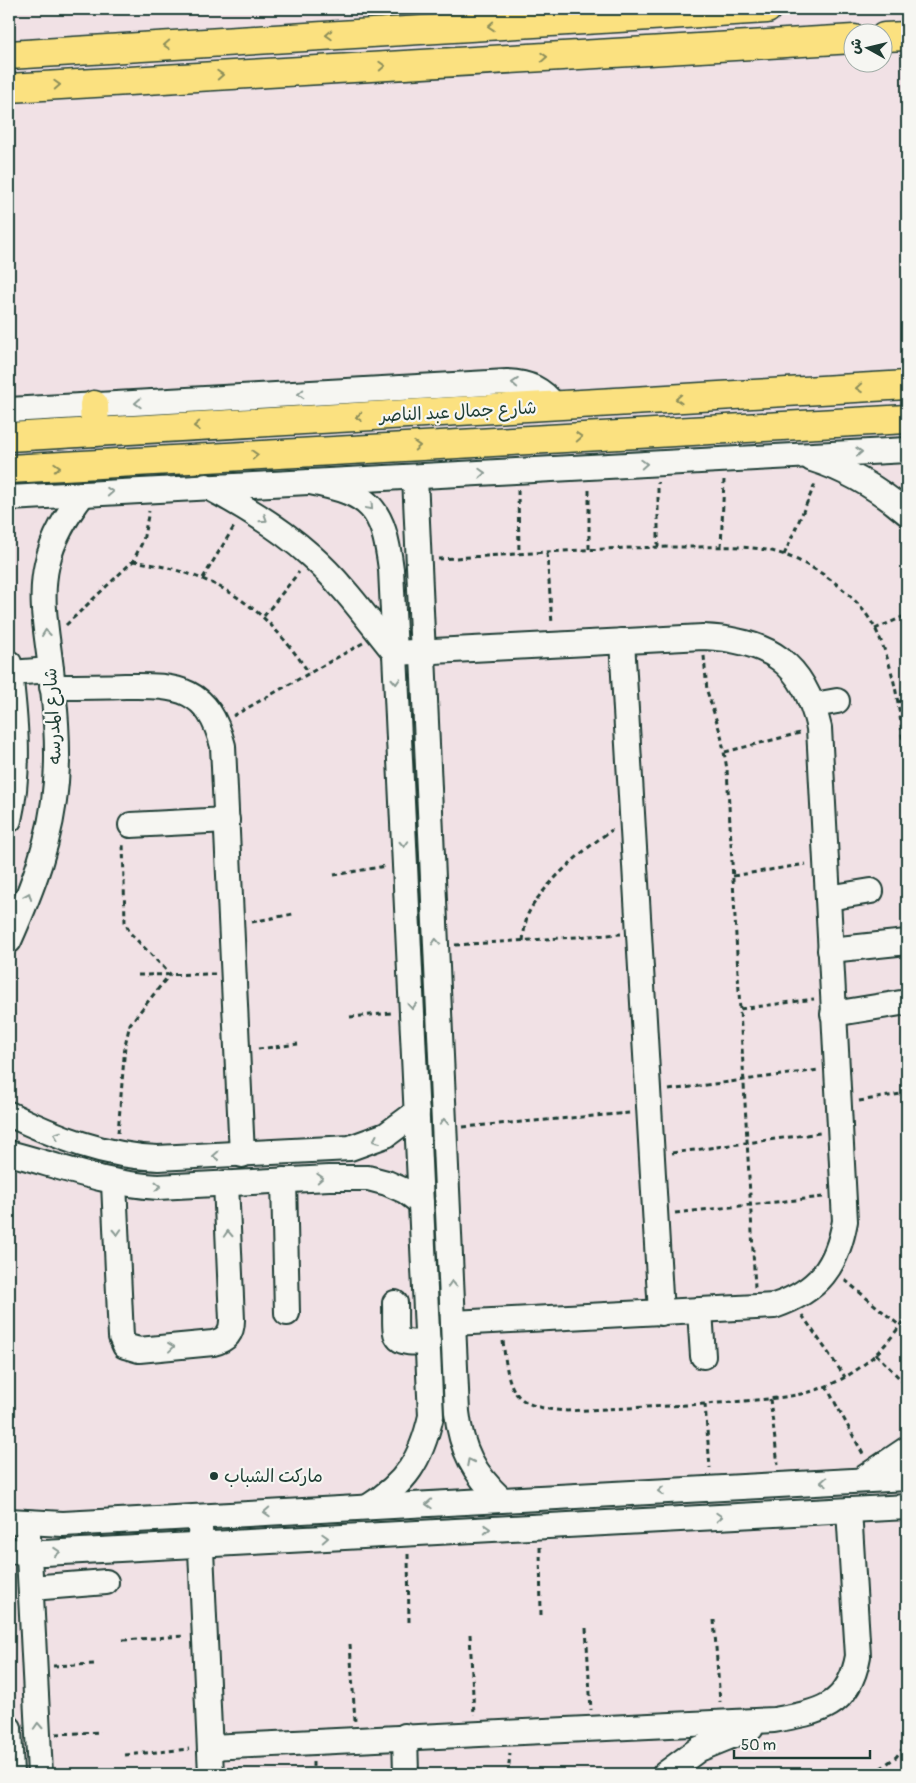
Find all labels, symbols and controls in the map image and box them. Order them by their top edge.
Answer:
one-way arrow [487,20,495,31]
north arrow [844,22,894,72]
one-way arrow [325,30,333,41]
text: ش [846,37,865,55]
one-way arrow [163,40,171,51]
one-way arrow [540,51,548,62]
one-way arrow [378,60,386,71]
one-way arrow [216,70,224,81]
one-way arrow [54,80,62,91]
one-way arrow [511,377,519,388]
one-way arrow [854,382,862,393]
one-way arrow [296,388,304,399]
one-way arrow [675,393,683,404]
street label: شارع جمال عبد الناصر [377,396,537,428]
one-way arrow [134,397,142,408]
one-way arrow [355,412,363,423]
one-way arrow [193,421,201,432]
one-way arrow [575,432,583,443]
one-way arrow [413,440,421,451]
one-way arrow [855,447,863,458]
one-way arrow [251,450,259,461]
one-way arrow [640,459,648,470]
one-way arrow [54,461,62,472]
one-way arrow [478,468,486,479]
one-way arrow [106,487,114,498]
one-way arrow [364,501,373,510]
one-way arrow [258,512,267,522]
one-way arrow [41,629,52,637]
street label: شارع المدرسه [39,667,67,765]
one-way arrow [391,678,402,686]
one-way arrow [398,840,409,848]
one-way arrow [22,892,33,901]
one-way arrow [431,938,442,946]
one-way arrow [406,1002,417,1010]
one-way arrow [439,1118,450,1126]
one-way arrow [53,1130,62,1141]
one-way arrow [372,1133,381,1144]
one-way arrow [211,1150,219,1161]
one-way arrow [317,1173,325,1184]
one-way arrow [154,1181,162,1191]
one-way arrow [111,1228,122,1236]
one-way arrow [223,1229,234,1237]
one-way arrow [446,1280,457,1288]
one-way arrow [167,1342,175,1353]
one-way arrow [466,1458,476,1467]
place label: ماركت الشباب [224,1465,323,1488]
marker: ماركت الشباب [208,1470,220,1482]
one-way arrow [819,1477,827,1488]
one-way arrow [657,1485,665,1496]
one-way arrow [425,1498,433,1509]
one-way arrow [263,1507,271,1518]
one-way arrow [715,1512,723,1523]
one-way arrow [483,1524,491,1535]
one-way arrow [321,1532,329,1543]
one-way arrow [54,1546,62,1557]
one-way arrow [32,1721,43,1729]
scale bar [734,1728,870,1760]
text: 50 m [741,1736,776,1755]

